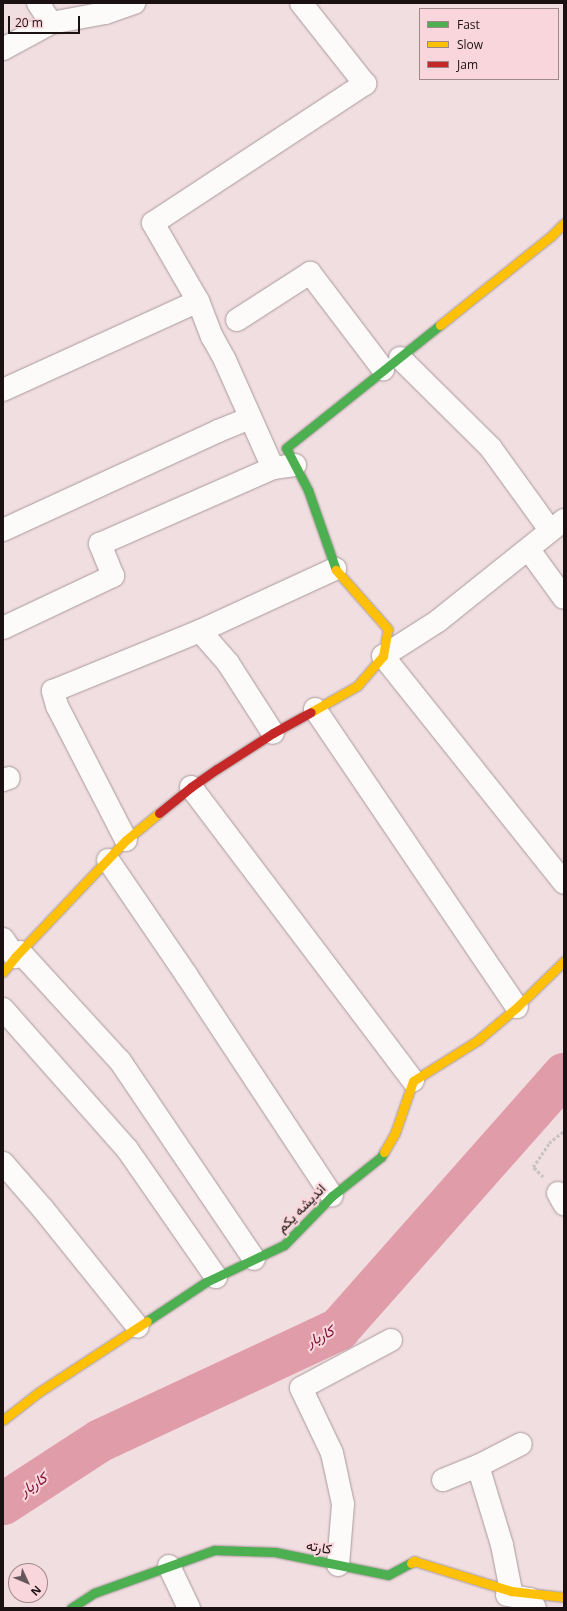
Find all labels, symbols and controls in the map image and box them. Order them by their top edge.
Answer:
scale bar [10,8,82,34]
legend [419,8,559,80]
text: 20 m [15,14,43,31]
text: Fast [457,16,480,33]
text: Slow [457,36,483,53]
text: Jam [457,56,478,73]
street label: اندیشه یکم [273,1180,329,1236]
water label: کاربار [303,1321,337,1351]
water label: کاربار [16,1469,50,1499]
street label: کارته [305,1536,333,1558]
north arrow [8,1563,48,1603]
text: N [28,1583,45,1599]

